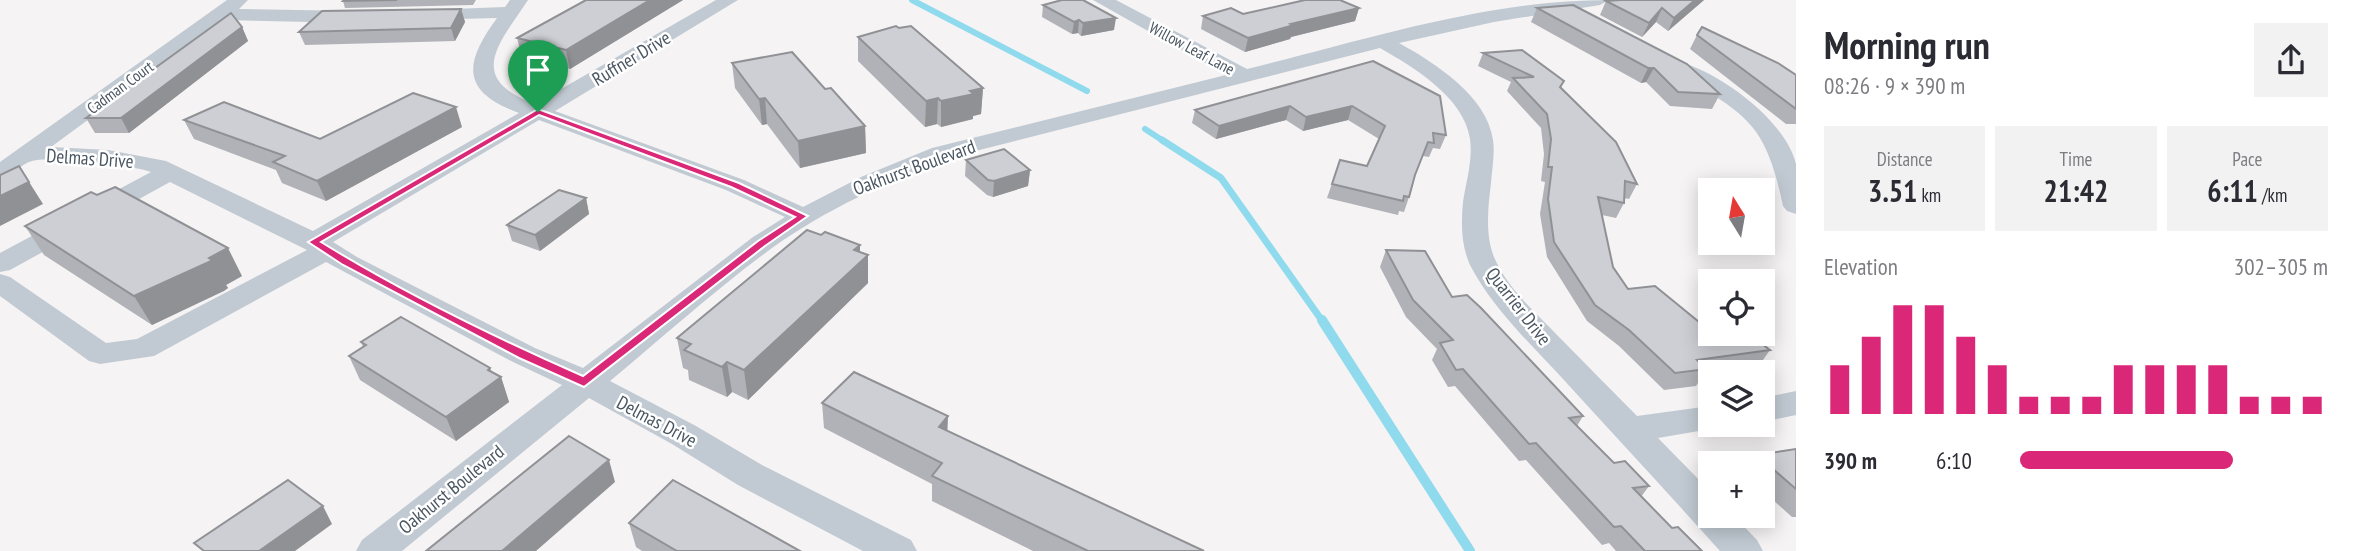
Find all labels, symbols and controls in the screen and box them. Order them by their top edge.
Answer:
street label: Willow Leaf Lane [1146,17,1238,79]
text: Morning run [1824,20,1990,69]
button: share [2254,23,2328,97]
street label: Ruffner Drive [587,25,675,91]
pin [508,40,568,112]
icon: arrive [519,51,557,89]
street label: Cadman Court [83,56,158,118]
text: 08:26 · 9 × 390 m [1824,71,1965,100]
street label: Oakhurst Boulevard [849,134,979,200]
street label: Delmas Drive [46,143,134,173]
text: Distance [1877,147,1933,171]
text: Time [2060,147,2092,171]
text: Pace [2232,147,2262,171]
text: 3.51 [1868,171,1917,210]
text: 21:42 [2044,171,2108,210]
text: 6:11 [2207,171,2258,210]
north arrow [1698,178,1774,256]
map controls [1698,178,1775,528]
text: km [1917,183,1941,207]
text: /km [2258,183,2287,207]
text: Elevation [1824,252,1898,281]
text: 302–305 m [2234,252,2328,281]
street label: Quarrier Drive [1481,262,1557,350]
button: locate [1698,269,1775,346]
button: layers [1698,360,1775,437]
street label: Delmas Drive [613,390,701,452]
street label: Oakhurst Boulevard [393,439,509,539]
text: 390 m [1824,446,1877,475]
text: 6:10 [1936,446,1972,475]
button: + [1698,451,1775,528]

